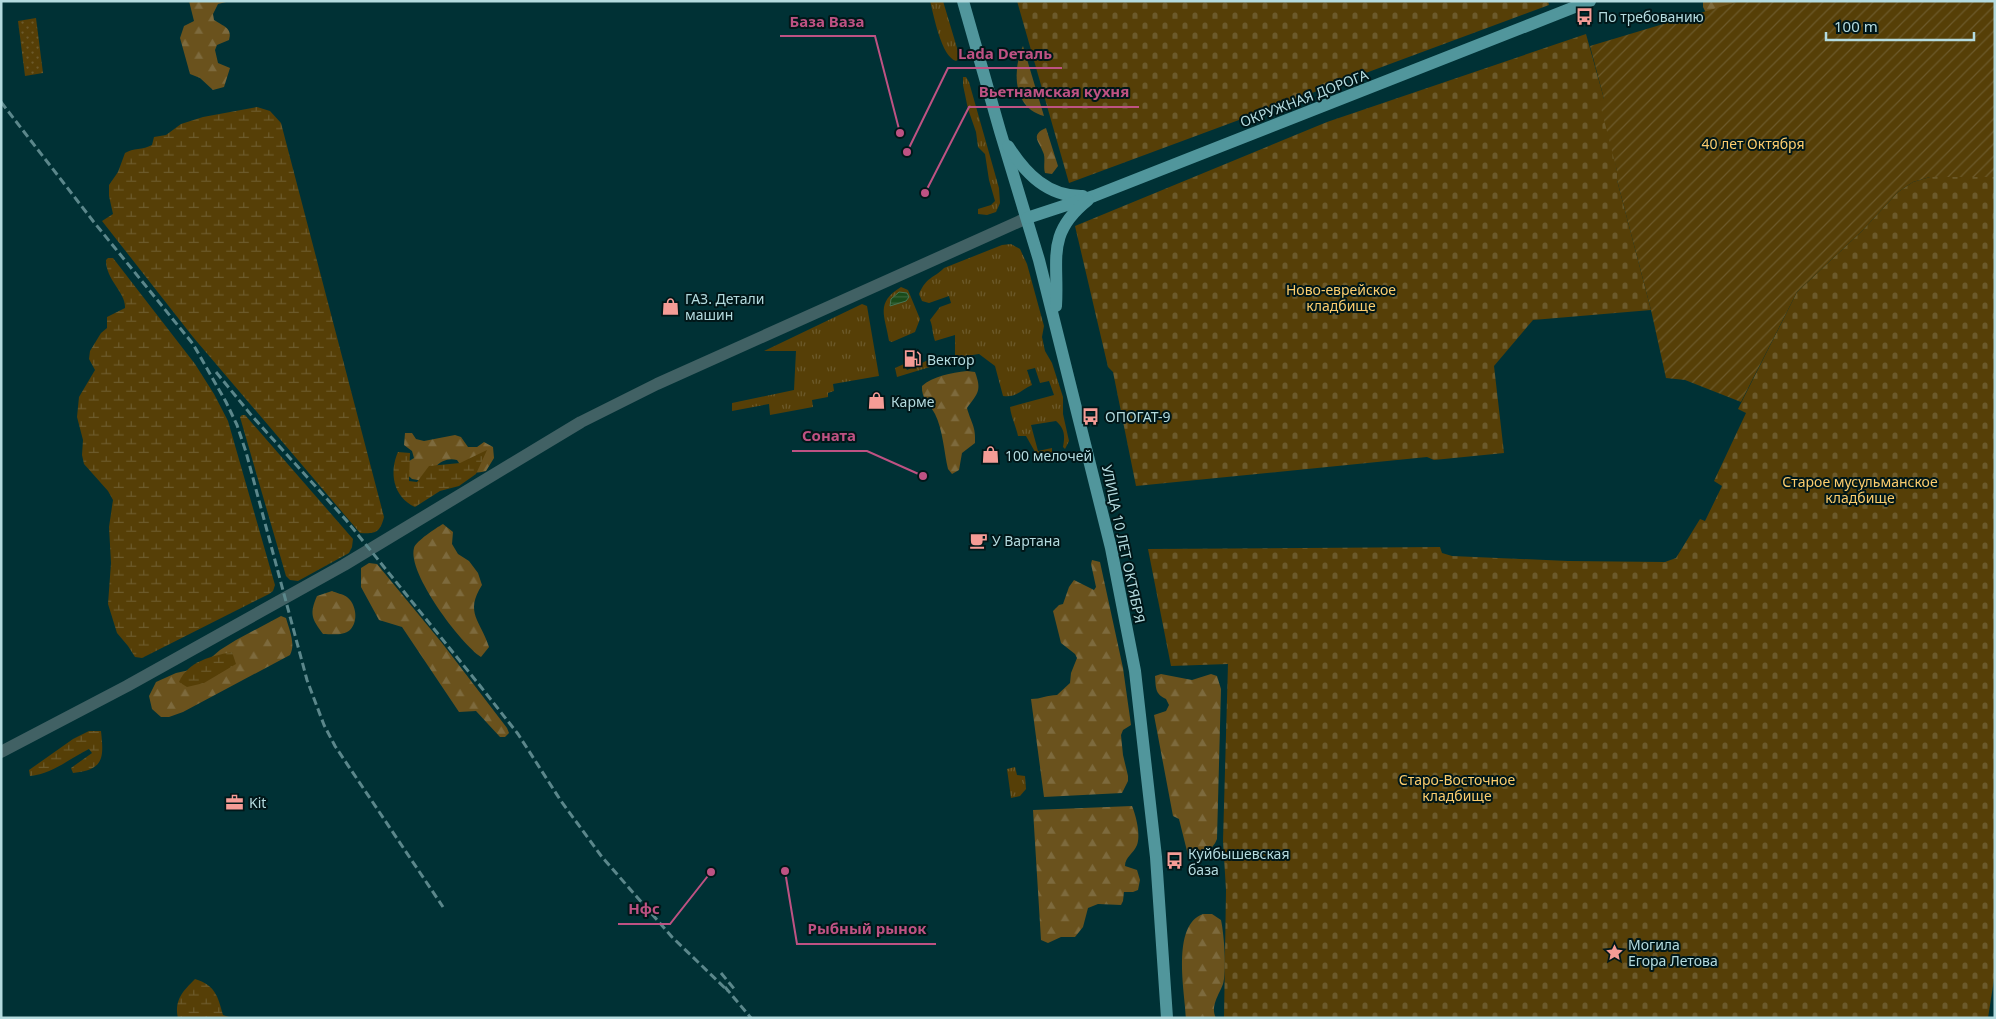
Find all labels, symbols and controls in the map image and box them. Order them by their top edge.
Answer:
callout: База Ваза [780,6,875,36]
bus stop icon: По требованию [1574,6,1594,26]
place label: По требованию [1598,7,1704,26]
scale bar [1826,10,1974,42]
text: База Ваза [790,11,864,31]
text: 100 m [1834,16,1878,36]
callout: Lada Dеталь [948,38,1062,68]
text: Lada Dеталь [958,43,1052,63]
street label: ОКРУЖНАЯ ДОРОГА [1237,65,1371,131]
callout: Вьетнамская кухня [969,77,1139,107]
text: Вьетнамская кухня [979,81,1129,101]
park label: 40 лет Октября [1701,134,1805,153]
park label: Ново-еврейское кладбище [1286,280,1396,315]
place label: ГАЗ. Детали машин [685,289,765,324]
shop icon: ГАЗ. Детали машин [661,296,681,316]
fuel station icon: Вектор [903,349,923,369]
place label: Вектор [927,350,974,369]
shop icon: Карме [867,391,887,411]
place label: Карме [891,392,935,411]
bus stop icon: ОПОГАТ-9 [1081,406,1101,426]
place label: ОПОГАТ-9 [1105,407,1170,426]
callout: Соната [792,421,867,451]
text: Соната [802,425,856,445]
shop icon: 100 мелочей [981,445,1001,465]
place label: 100 мелочей [1005,446,1092,465]
street label: УЛИЦА 10 ЛЕТ ОКТЯБРЯ [1098,463,1150,625]
park label: Старое мусульманское кладбище [1782,472,1938,507]
cafe icon: У Вартана [968,530,988,550]
place label: У Вартана [992,531,1060,550]
park label: Старо-Восточное кладбище [1399,770,1515,805]
office icon: Kit [225,792,245,812]
place label: Kit [249,793,266,812]
place label: Куйбышевская база [1188,844,1289,879]
bus stop icon: Куйбышевская база [1164,851,1184,871]
callout: Нфс [618,894,670,924]
text: Нфс [628,898,660,918]
callout: Рыбный рынок [797,914,936,944]
text: Рыбный рынок [808,918,927,938]
place label: Могила Егора Летова [1628,935,1718,970]
place icon: Могила Егора Летова [1604,942,1624,962]

